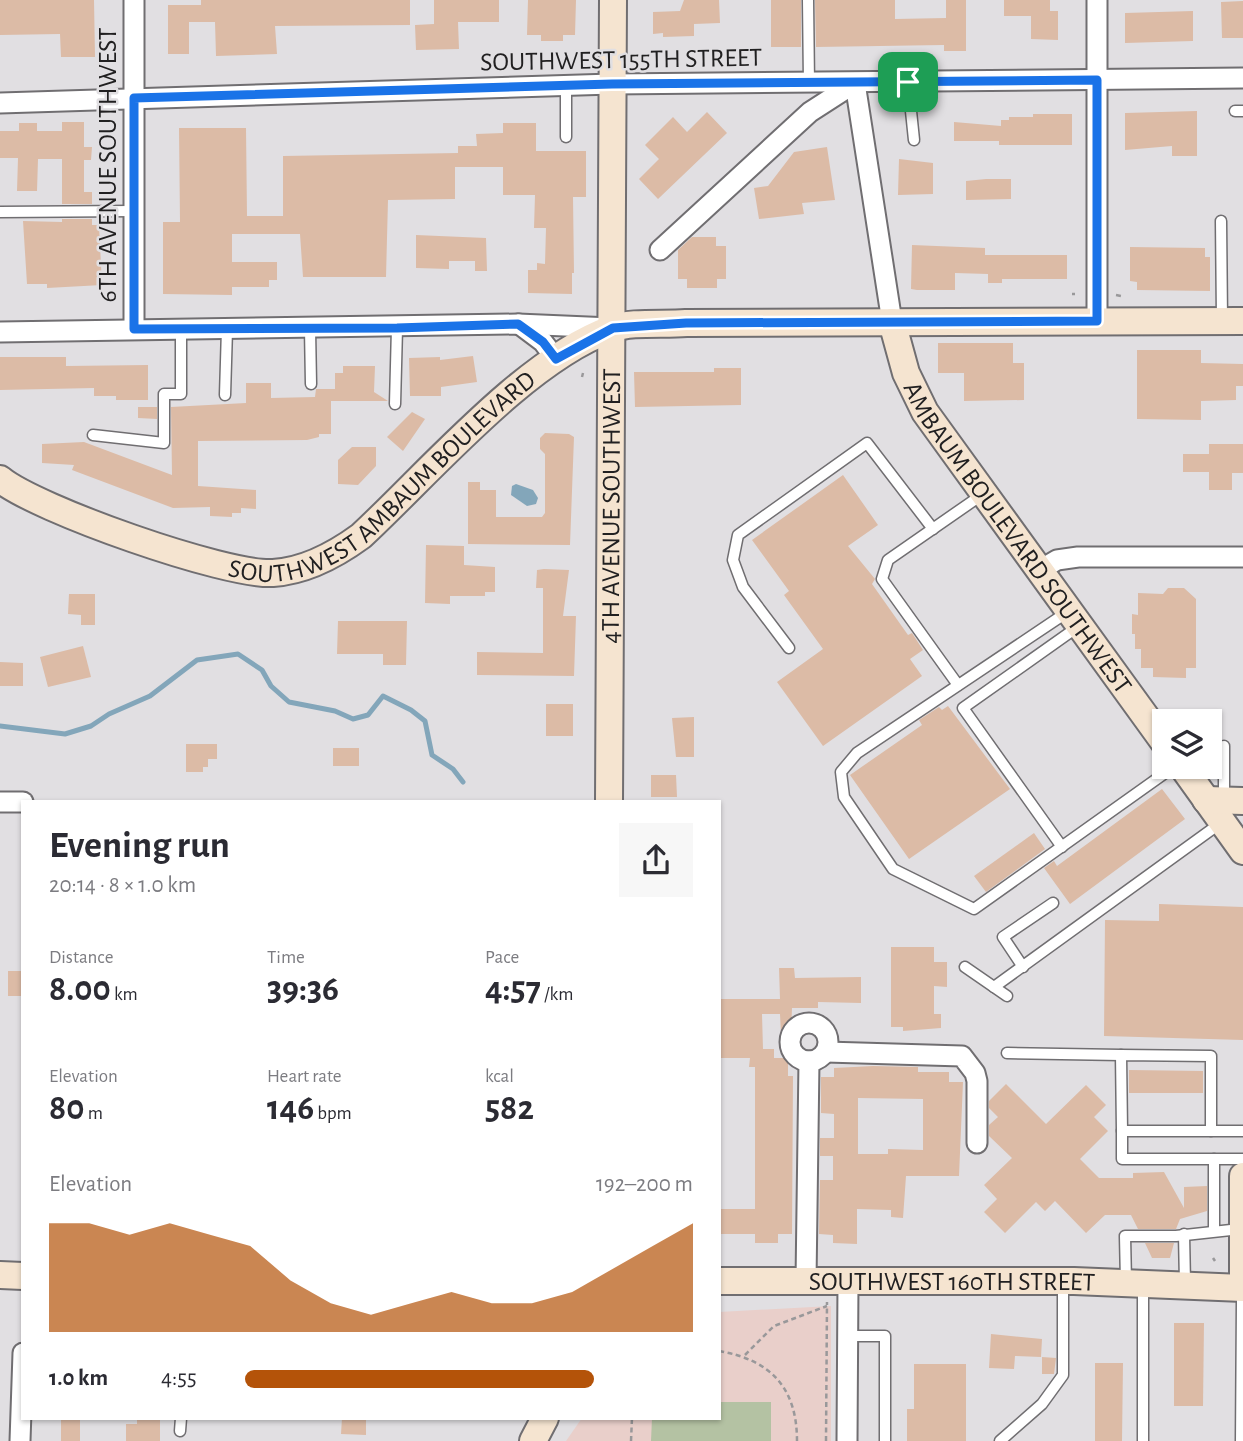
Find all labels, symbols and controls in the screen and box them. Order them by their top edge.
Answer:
street label: 6TH AVENUE SOUTHWEST [95,27,121,303]
street label: SOUTHWEST 155TH STREET [480,45,763,75]
pin [878,52,938,112]
icon: arrive [889,63,927,101]
street label: SOUTHWEST AMBAUM BOULEVARD [226,366,540,587]
street label: 4TH AVENUE SOUTHWEST [598,368,625,644]
street label: AMBAUM BOULEVARD SOUTHWEST [898,378,1136,699]
map controls [1152,709,1222,779]
button: layers [1152,709,1222,779]
button: share [619,823,693,897]
text: Evening run [49,827,230,865]
text: 20:14 · 8 × 1.0 km [49,874,196,897]
text: Distance [49,948,113,967]
text: Time [267,948,305,967]
text: Pace [485,948,519,967]
text: 8.00 [49,972,111,1007]
text: 39:36 [267,972,339,1007]
text: 4:57 [485,972,541,1007]
text: km [111,985,138,1004]
text: /km [541,985,573,1004]
text: Elevation [49,1067,118,1086]
text: Heart rate [267,1067,342,1086]
text: kcal [485,1067,514,1086]
text: 80 [49,1091,85,1126]
text: 146 [267,1091,314,1126]
text: 582 [485,1091,534,1126]
text: m [85,1104,103,1123]
text: bpm [314,1104,352,1123]
text: Elevation [49,1173,132,1196]
text: 192–200 m [596,1173,693,1196]
street label: SOUTHWEST 160TH STREET [809,1269,1096,1296]
text: 1.0 km [49,1367,108,1390]
text: 4:55 [161,1367,197,1390]

